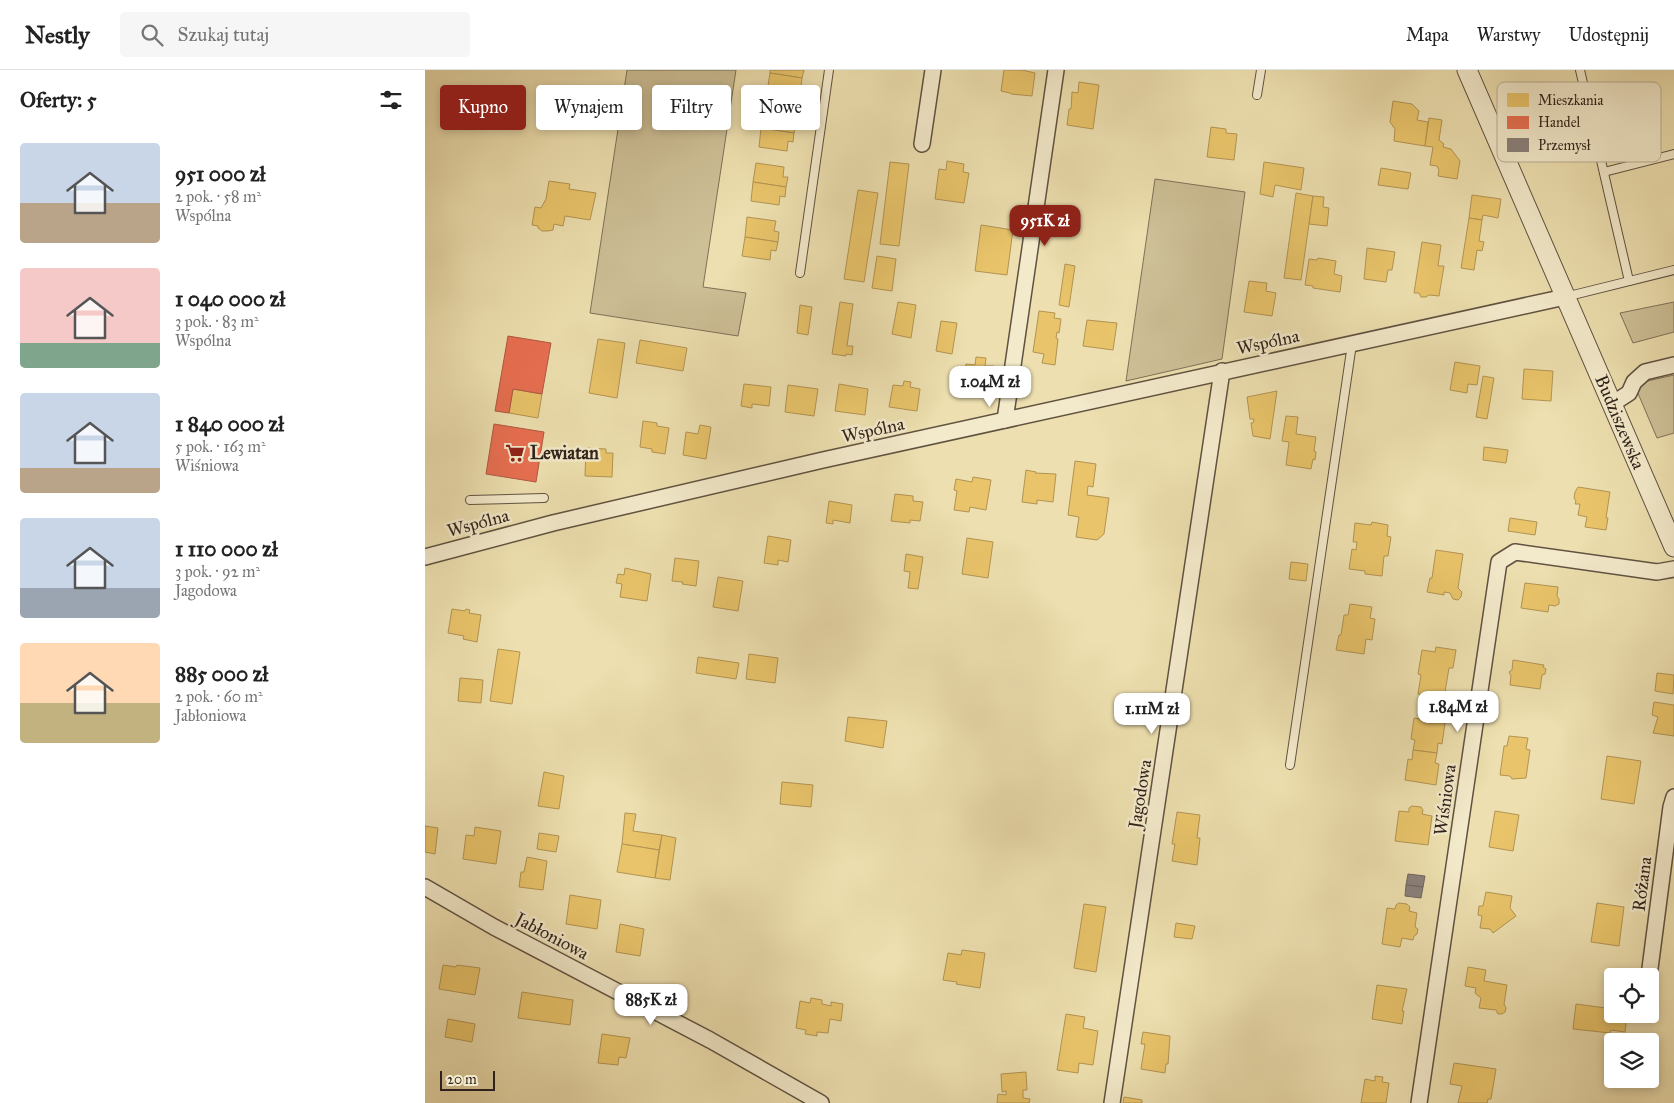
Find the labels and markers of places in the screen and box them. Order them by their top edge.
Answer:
pin: 951K zł [999,204,1091,247]
pin: 1.04M zł [938,366,1042,408]
supermarket icon: Lewiatan [504,442,526,464]
place label: Lewiatan [530,442,599,464]
pin: 1.84M zł [1406,690,1510,733]
pin: 1.11M zł [1100,692,1204,735]
pin: 885K zł [605,984,697,1026]

